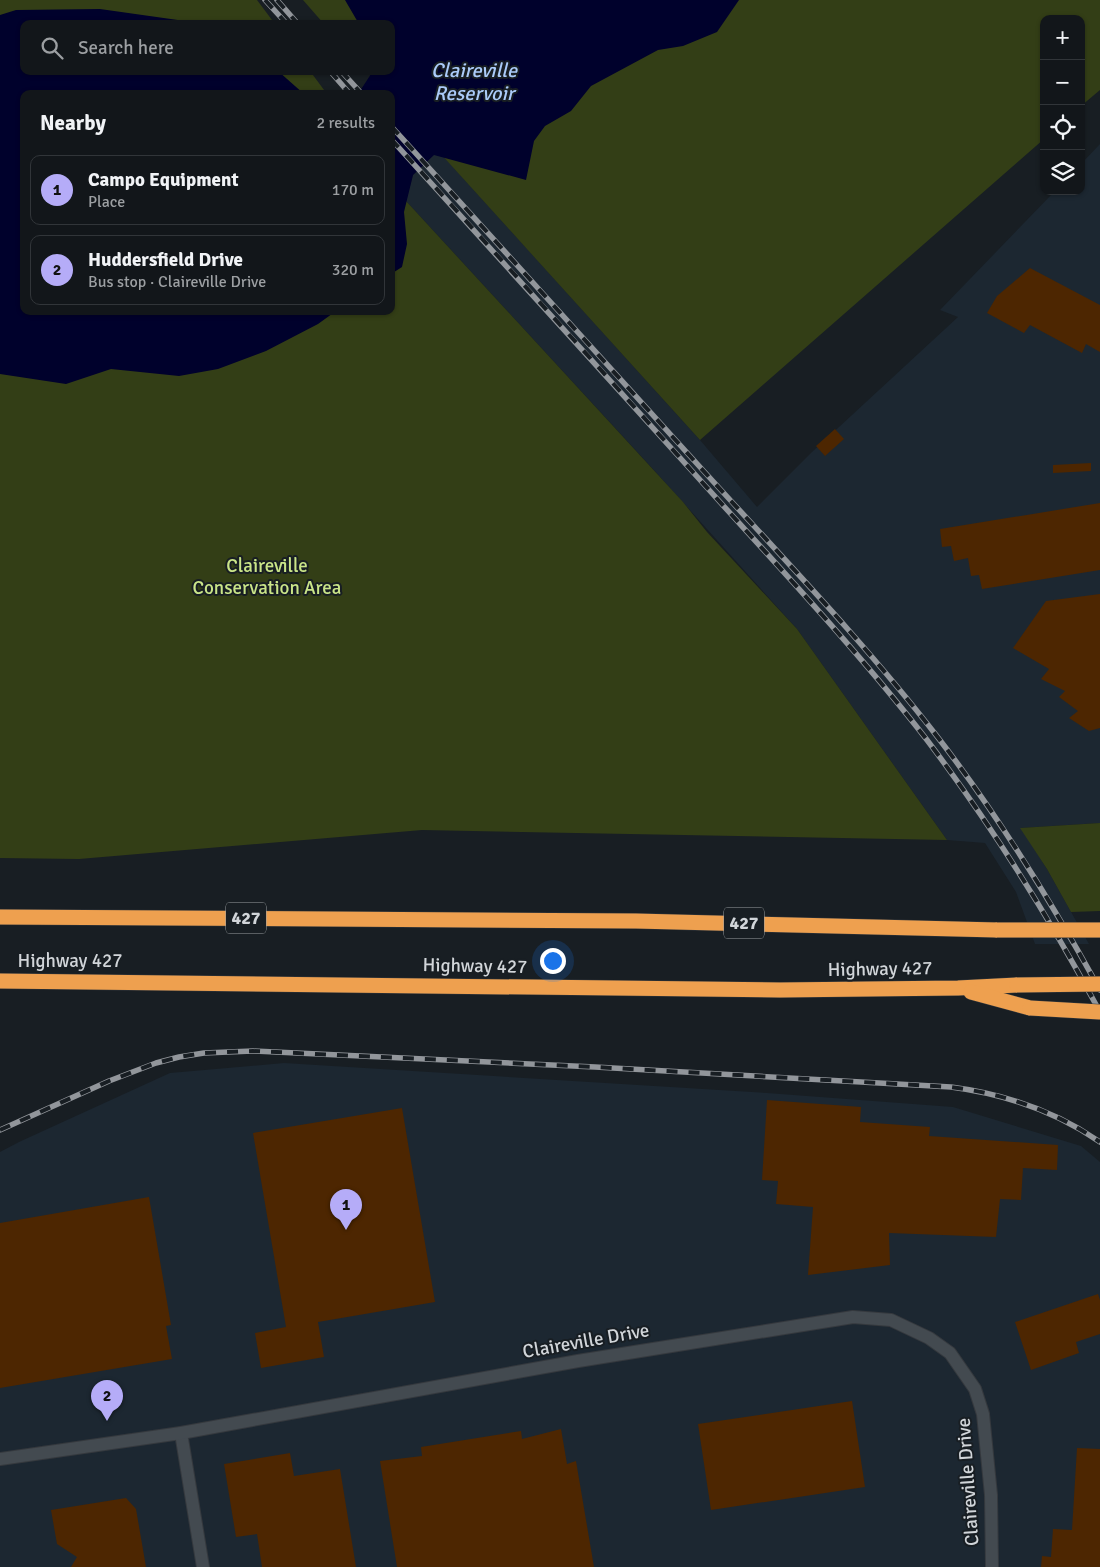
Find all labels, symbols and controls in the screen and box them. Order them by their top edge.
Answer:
map controls [1040,15,1085,195]
button: + [1040,15,1085,60]
search box [20,20,395,75]
icon: search [38,34,66,62]
text: Search here [78,36,174,60]
water label: Claireville Reservoir [431,58,518,106]
button: − [1040,60,1085,105]
button: locate [1040,105,1085,150]
text: Nearby [40,110,106,136]
text: 2 results [316,113,375,133]
button: layers [1040,150,1085,195]
text: Campo Equipment [88,168,239,192]
text: 1 [53,180,61,200]
text: 170 m [332,180,374,200]
text: Place [88,192,125,212]
text: Huddersfield Drive [88,248,243,272]
text: 2 [53,260,61,280]
text: 320 m [332,260,374,280]
text: Bus stop · Claireville Drive [88,272,266,292]
park label: Claireville Conservation Area [193,554,341,600]
road number: 427 [226,902,266,934]
road number: 427 [724,908,764,938]
your location [540,948,566,974]
street label: Highway 427 [18,949,122,973]
street label: Highway 427 [422,953,528,979]
street label: Highway 427 [827,956,933,982]
pin: 1 [330,1189,362,1230]
street label: Claireville Drive [521,1318,651,1364]
pin: 2 [91,1380,123,1421]
street label: Claireville Drive [952,1417,984,1547]

